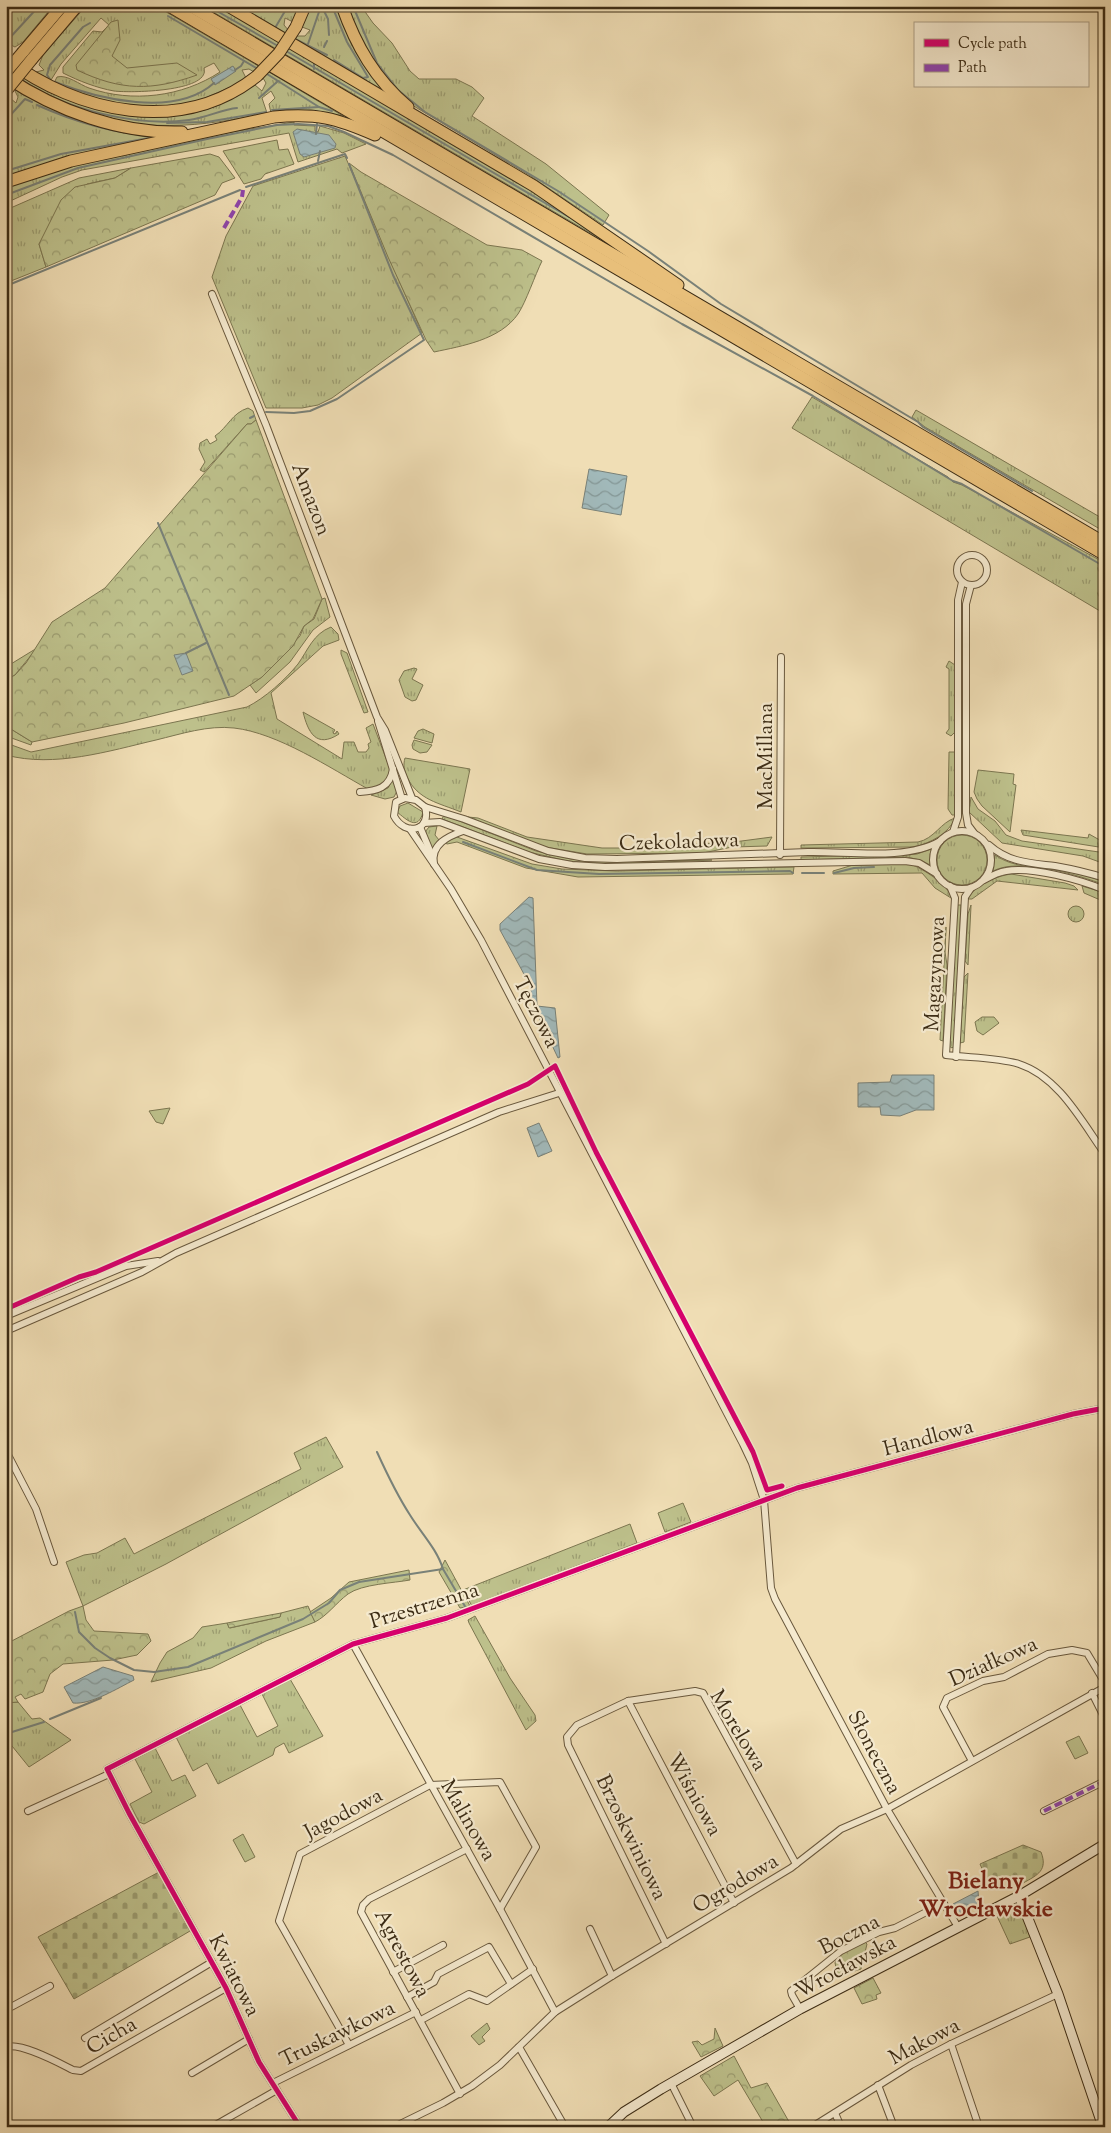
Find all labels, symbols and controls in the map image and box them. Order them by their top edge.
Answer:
legend [914,22,1088,88]
text: Cycle path [958,34,1027,55]
text: Path [958,58,987,79]
street label: Amazon [283,459,338,541]
street label: MacMillana [752,702,782,809]
street label: Czekoladowa [619,826,740,860]
street label: Magazynowa [918,915,954,1033]
street label: Tęczowa [505,972,566,1054]
street label: Handlowa [880,1412,977,1465]
street label: Przestrzenna [366,1576,483,1638]
street label: Działkowa [945,1630,1043,1696]
street label: Morelowa [701,1685,773,1778]
street label: Słoneczna [839,1706,908,1801]
street label: Wiśniowa [658,1748,729,1842]
street label: Brzoskwiniowa [587,1770,674,1906]
street label: Malinowa [432,1775,503,1867]
street label: Jagodowa [298,1781,389,1848]
street label: Ogrodowa [687,1847,785,1922]
district label: Bielany Wrocławskie [919,1865,1053,1927]
street label: Agrestowa [365,1904,437,2004]
street label: Boczna [814,1908,886,1964]
street label: Wrocławska [790,1928,902,2007]
street label: Kwiatowa [200,1930,267,2022]
street label: Truskawkowa [275,1994,401,2076]
street label: Cicha [81,2010,143,2063]
street label: Makowa [884,2011,966,2074]

